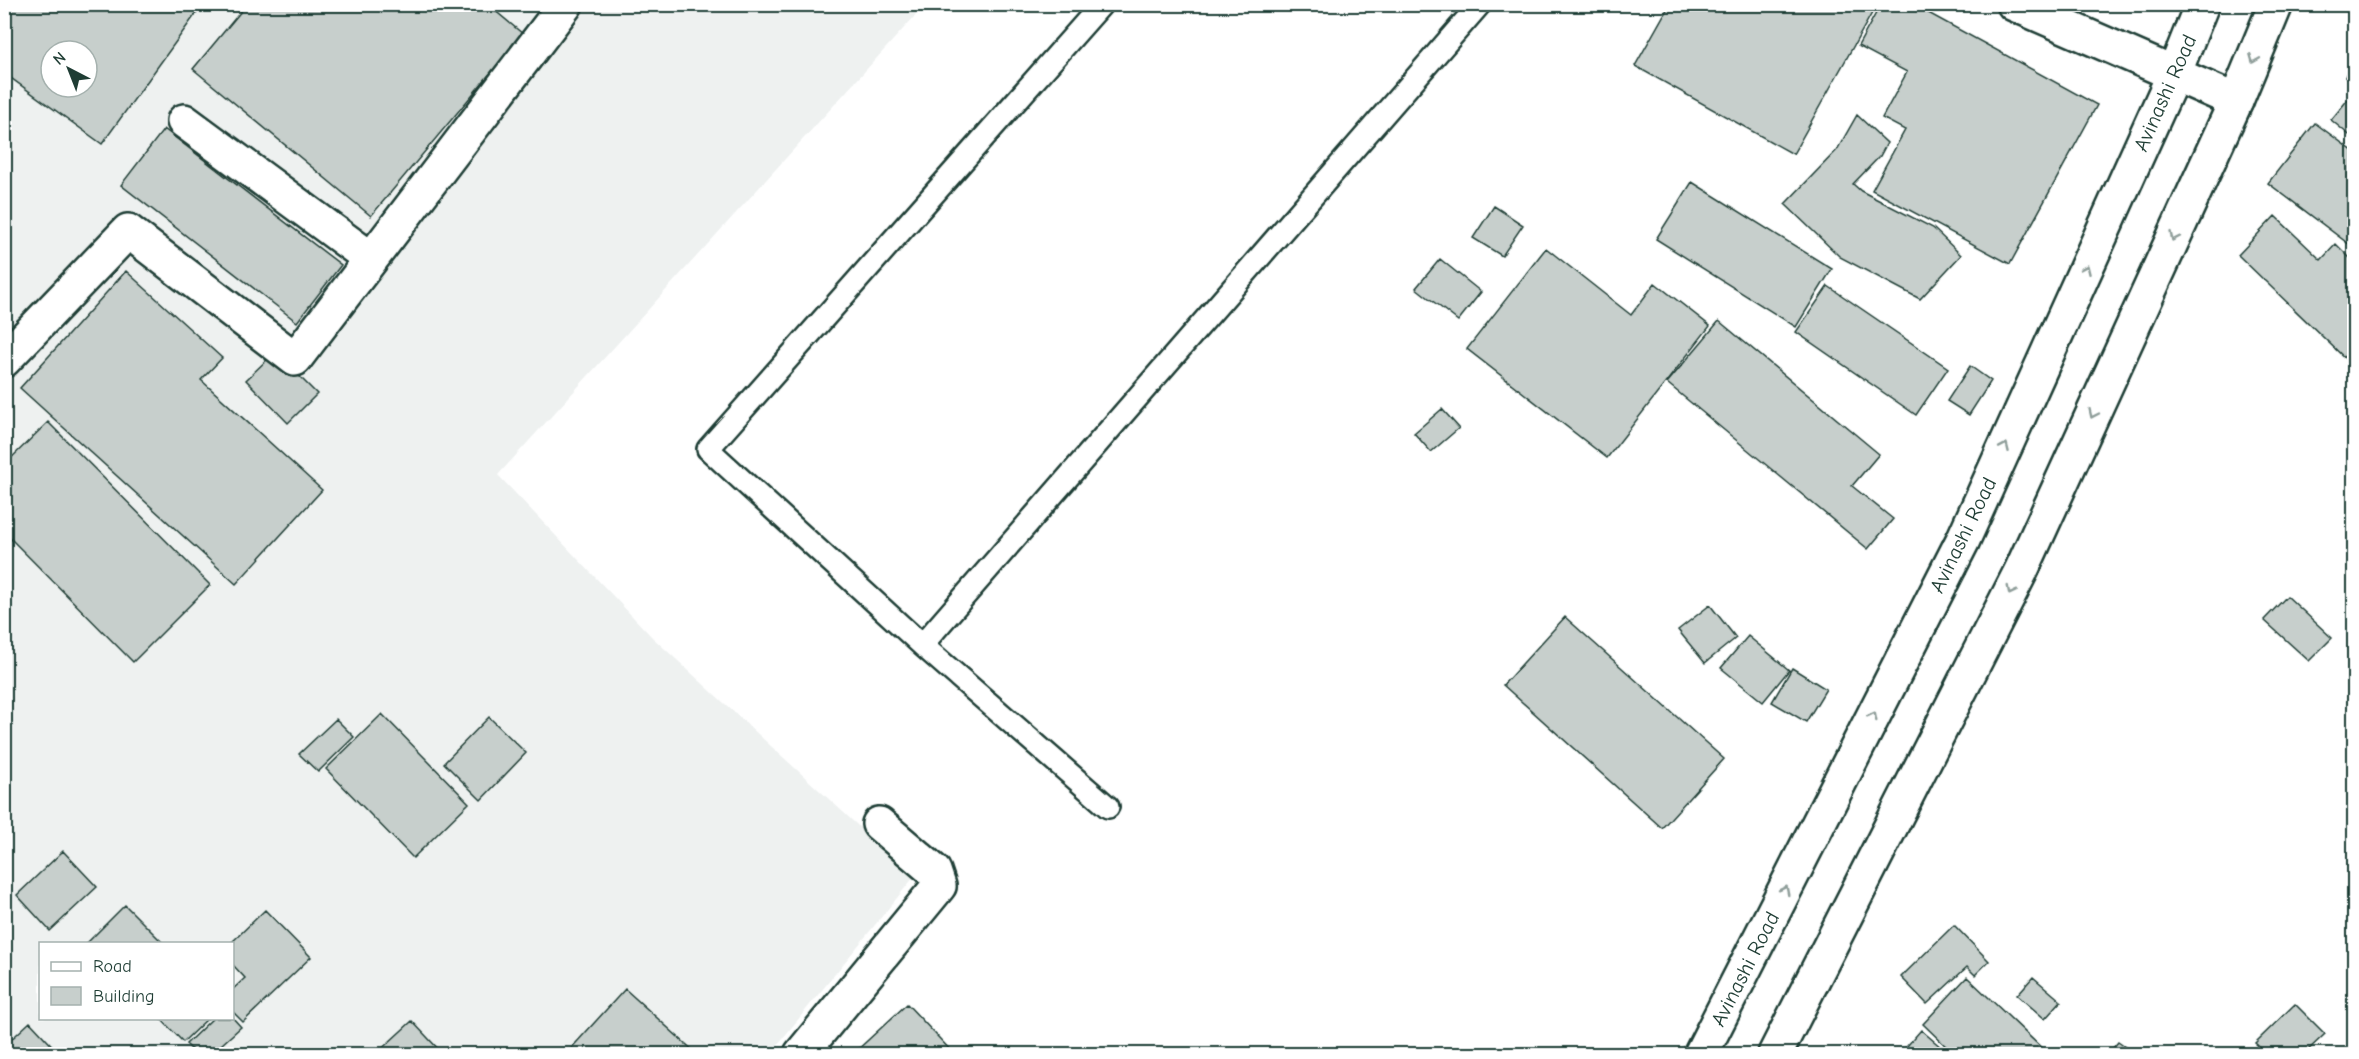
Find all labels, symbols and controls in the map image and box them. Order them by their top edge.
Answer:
street label: Avinashi Road [2129,31,2201,155]
north arrow [39,39,99,99]
text: N [50,48,70,69]
one-way arrow [2249,52,2261,63]
one-way arrow [2170,230,2182,241]
one-way arrow [2078,265,2090,276]
one-way arrow [2088,407,2100,418]
one-way arrow [1998,442,2010,453]
street label: Avinashi Road [1925,473,2001,597]
one-way arrow [2007,584,2018,595]
one-way arrow [1866,712,1877,723]
one-way arrow [1778,886,1789,896]
street label: Avinashi Road [1706,908,1784,1030]
legend [39,942,234,1020]
text: Road [93,956,132,977]
text: Building [93,986,155,1007]

